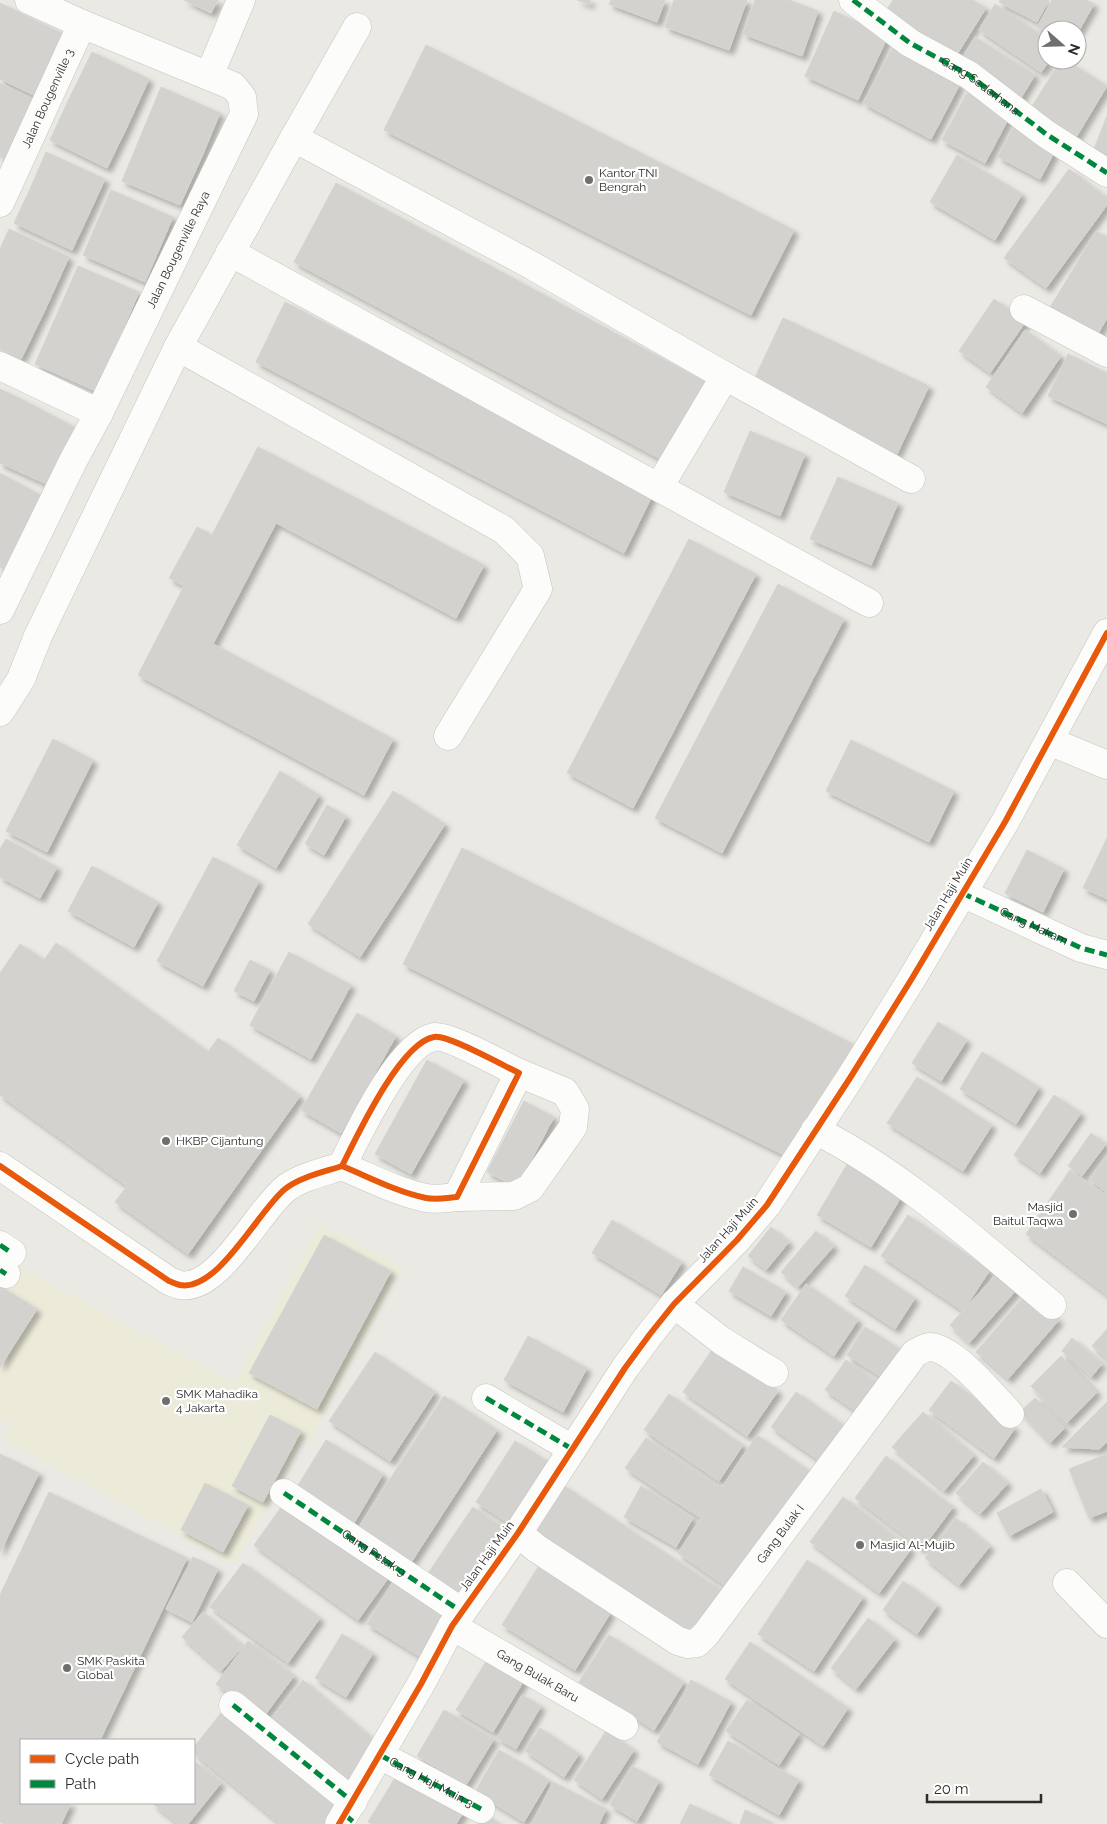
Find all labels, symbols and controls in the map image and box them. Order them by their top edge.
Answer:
north arrow [1037,20,1087,70]
text: N [1065,42,1084,57]
street label: Jalan Bougenville 3 [19,47,77,150]
street label: Gang Sederhana [938,54,1022,118]
place label: Kantor TNI Bengrah [599,166,657,194]
marker: Kantor TNI Bengrah [583,174,595,186]
street label: Jalan Bougenville Raya [144,189,213,311]
street label: Jalan Haji Muin [921,855,975,933]
street label: Gang Makam [997,904,1070,948]
place label: HKBP Cijantung [176,1134,263,1148]
marker: HKBP Cijantung [160,1135,172,1147]
street label: Jalan Haji Muin [695,1194,761,1266]
place label: Masjid Baitul Taqwa [993,1200,1063,1228]
marker: Masjid Baitul Taqwa [1067,1208,1079,1220]
place label: SMK Mahadika 4 Jakarta [176,1387,258,1415]
marker: SMK Mahadika 4 Jakarta [160,1395,172,1407]
street label: Gang Bulak I [754,1502,807,1566]
street label: Jalan Haji Muin [457,1518,517,1594]
street label: Gang Petak 9 [339,1527,408,1579]
place label: Masjid Al-Mujib [870,1538,955,1552]
marker: Masjid Al-Mujib [854,1539,866,1551]
street label: Gang Bulak Baru [494,1646,581,1705]
place label: SMK Paskita Global [77,1654,145,1682]
marker: SMK Paskita Global [61,1662,73,1674]
legend [20,1739,195,1804]
text: Cycle path [65,1750,139,1768]
street label: Gang Haji Muin 3 [387,1754,476,1810]
scale bar [927,1772,1041,1804]
text: Path [65,1775,96,1793]
text: 20 m [934,1780,969,1798]

